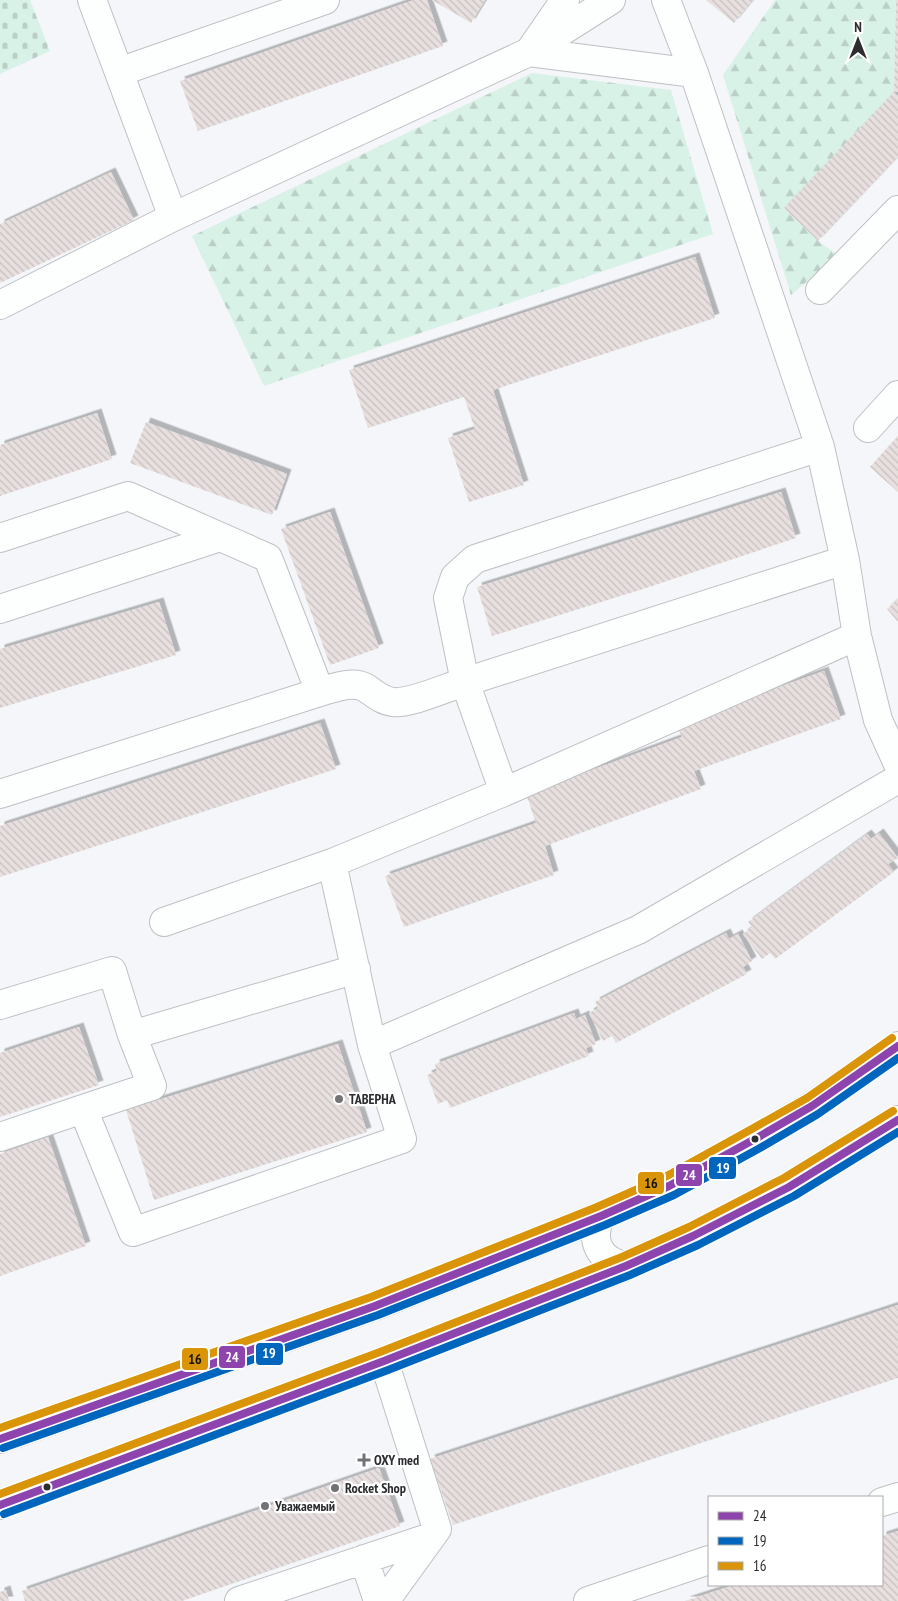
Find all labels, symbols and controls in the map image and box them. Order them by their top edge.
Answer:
north arrow [833,15,883,65]
text: N [854,18,862,36]
place label: ТАВЕРНА [349,1090,397,1108]
marker: ТАВЕРНА [333,1093,345,1105]
unlabelled marker [750,1134,760,1144]
line badge: 19 [708,1156,737,1180]
text: 19 [716,1159,730,1177]
line badge: 24 [675,1163,703,1187]
text: 24 [682,1166,696,1184]
line badge: 16 [637,1171,665,1195]
text: 16 [644,1174,658,1192]
line badge: 19 [255,1342,284,1366]
text: 19 [262,1344,276,1362]
line badge: 24 [218,1345,246,1369]
line badge: 16 [181,1347,209,1371]
text: 24 [225,1348,239,1366]
text: 16 [188,1350,202,1368]
place label: OXY med [374,1451,419,1469]
marker: OXY med [358,1454,370,1466]
place label: Rocket Shop [345,1479,406,1497]
unlabelled marker [42,1482,52,1492]
marker: Rocket Shop [329,1482,341,1494]
legend [708,1496,883,1586]
place label: Уважаемый [274,1497,335,1515]
marker: Уважаемый [259,1500,271,1512]
text: 24 [753,1506,767,1525]
text: 19 [753,1531,767,1550]
text: 16 [753,1556,767,1575]

